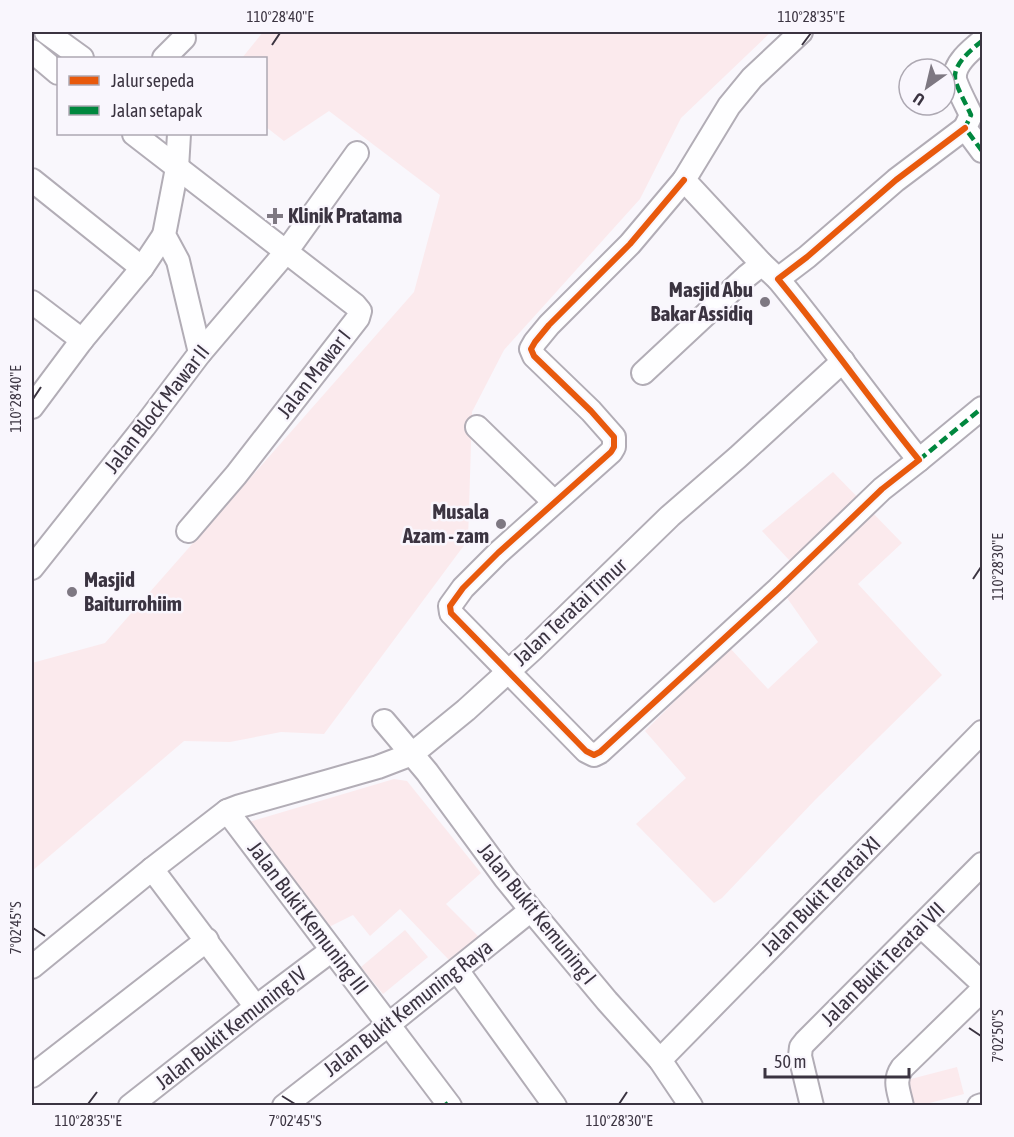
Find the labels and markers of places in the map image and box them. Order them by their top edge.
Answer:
place label: Klinik Pratama [288,203,403,227]
marker: Klinik Pratama [266,207,284,225]
place label: Masjid Abu Bakar Assidiq [651,277,753,325]
marker: Masjid Abu Bakar Assidiq [758,295,772,309]
place label: Musala Azam - zam [402,499,489,547]
marker: Musala Azam - zam [494,517,508,531]
place label: Masjid Baiturrohiim [84,567,182,615]
marker: Masjid Baiturrohiim [65,585,79,599]

